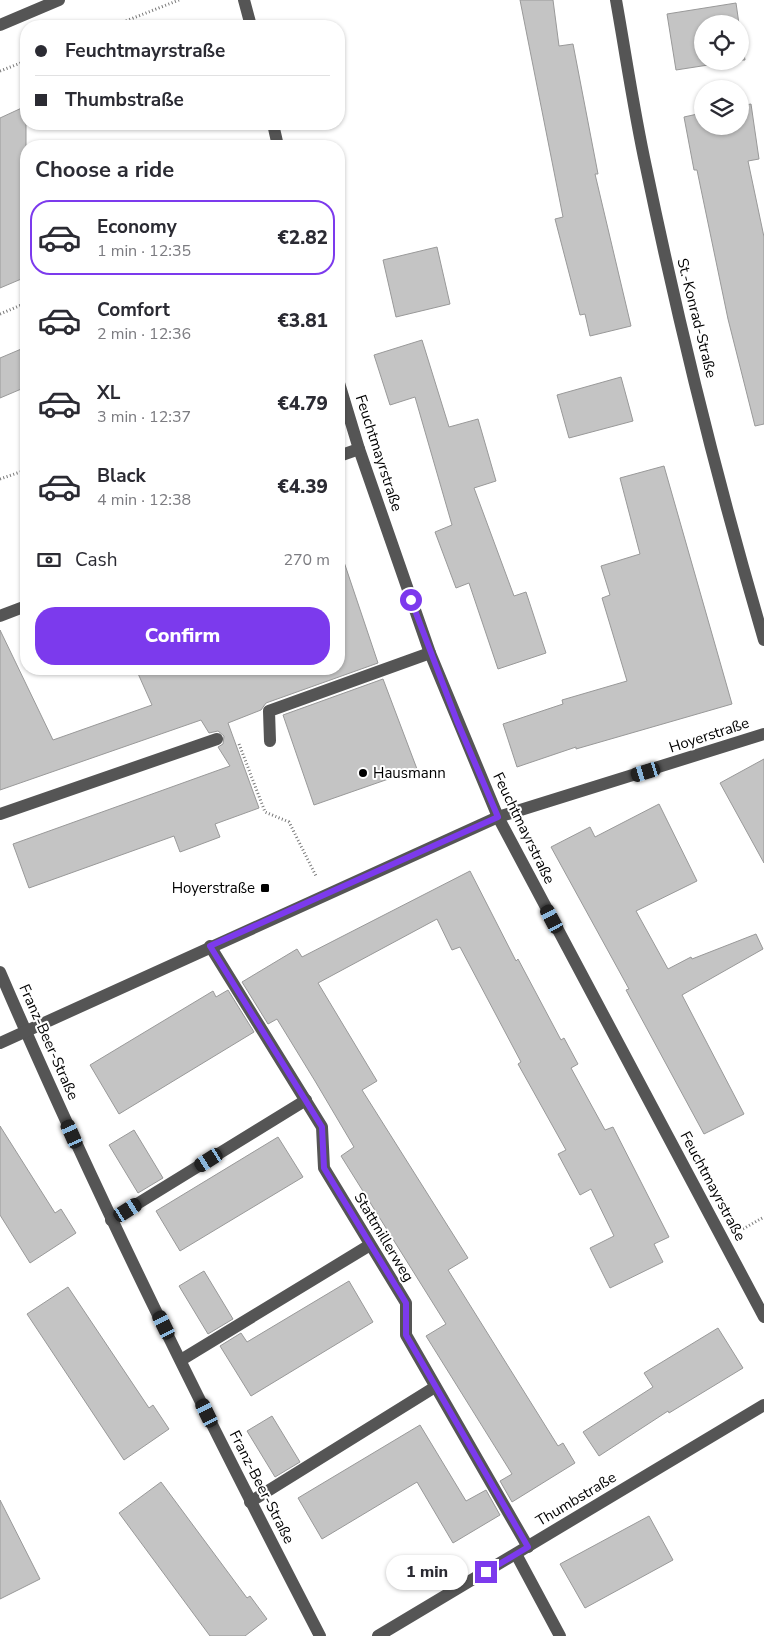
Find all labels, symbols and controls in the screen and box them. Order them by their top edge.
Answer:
map controls [694,15,749,135]
button: locate [694,15,749,70]
text: Feuchtmayrstraße [65,38,225,64]
button: layers [694,80,749,135]
text: Thumbstraße [65,87,184,113]
text: Choose a ride [35,155,174,185]
text: Economy [97,214,177,240]
icon: car [37,215,82,260]
text: €2.82 [277,225,328,251]
text: 1 min · 12:35 [97,240,191,262]
street label: St.-Konrad-Straße [672,256,722,380]
text: Comfort [97,297,170,323]
icon: car [37,298,82,343]
text: €3.81 [277,308,328,334]
text: 2 min · 12:36 [97,323,191,345]
text: XL [97,380,120,406]
icon: car [37,381,82,426]
text: €4.79 [277,391,328,417]
street label: Feuchtmayrstraße [351,392,407,514]
text: 3 min · 12:37 [97,406,191,428]
text: Black [97,463,146,489]
icon: car [37,464,82,509]
text: €4.39 [277,474,328,500]
text: 4 min · 12:38 [97,489,191,511]
icon: cash [35,546,63,574]
text: Cash [75,547,117,573]
text: 270 m [283,549,330,571]
route start [400,589,422,611]
button: Confirm [35,607,330,665]
street label: Hoyerstraße [666,713,752,757]
car [629,760,662,784]
place label: Hausmann [373,763,446,783]
marker: Hausmann [357,767,369,779]
street label: Feuchtmayrstraße [488,769,560,887]
place label: Hoyerstraße [172,878,255,898]
marker: Hoyerstraße [259,882,271,894]
car [538,902,565,936]
street label: Franz-Beer-Straße [15,981,83,1103]
car [59,1117,84,1151]
street label: Feuchtmayrstraße [676,1128,750,1244]
car [192,1146,225,1174]
street label: Stattmillerweg [349,1189,419,1285]
car [111,1196,144,1224]
car [150,1308,177,1342]
car [193,1396,220,1430]
street label: Franz-Beer-Straße [225,1427,299,1547]
street label: Thumbstraße [532,1467,620,1531]
callout: 1 min [386,1554,468,1590]
text: 1 min [406,1561,448,1583]
route end [475,1561,497,1583]

